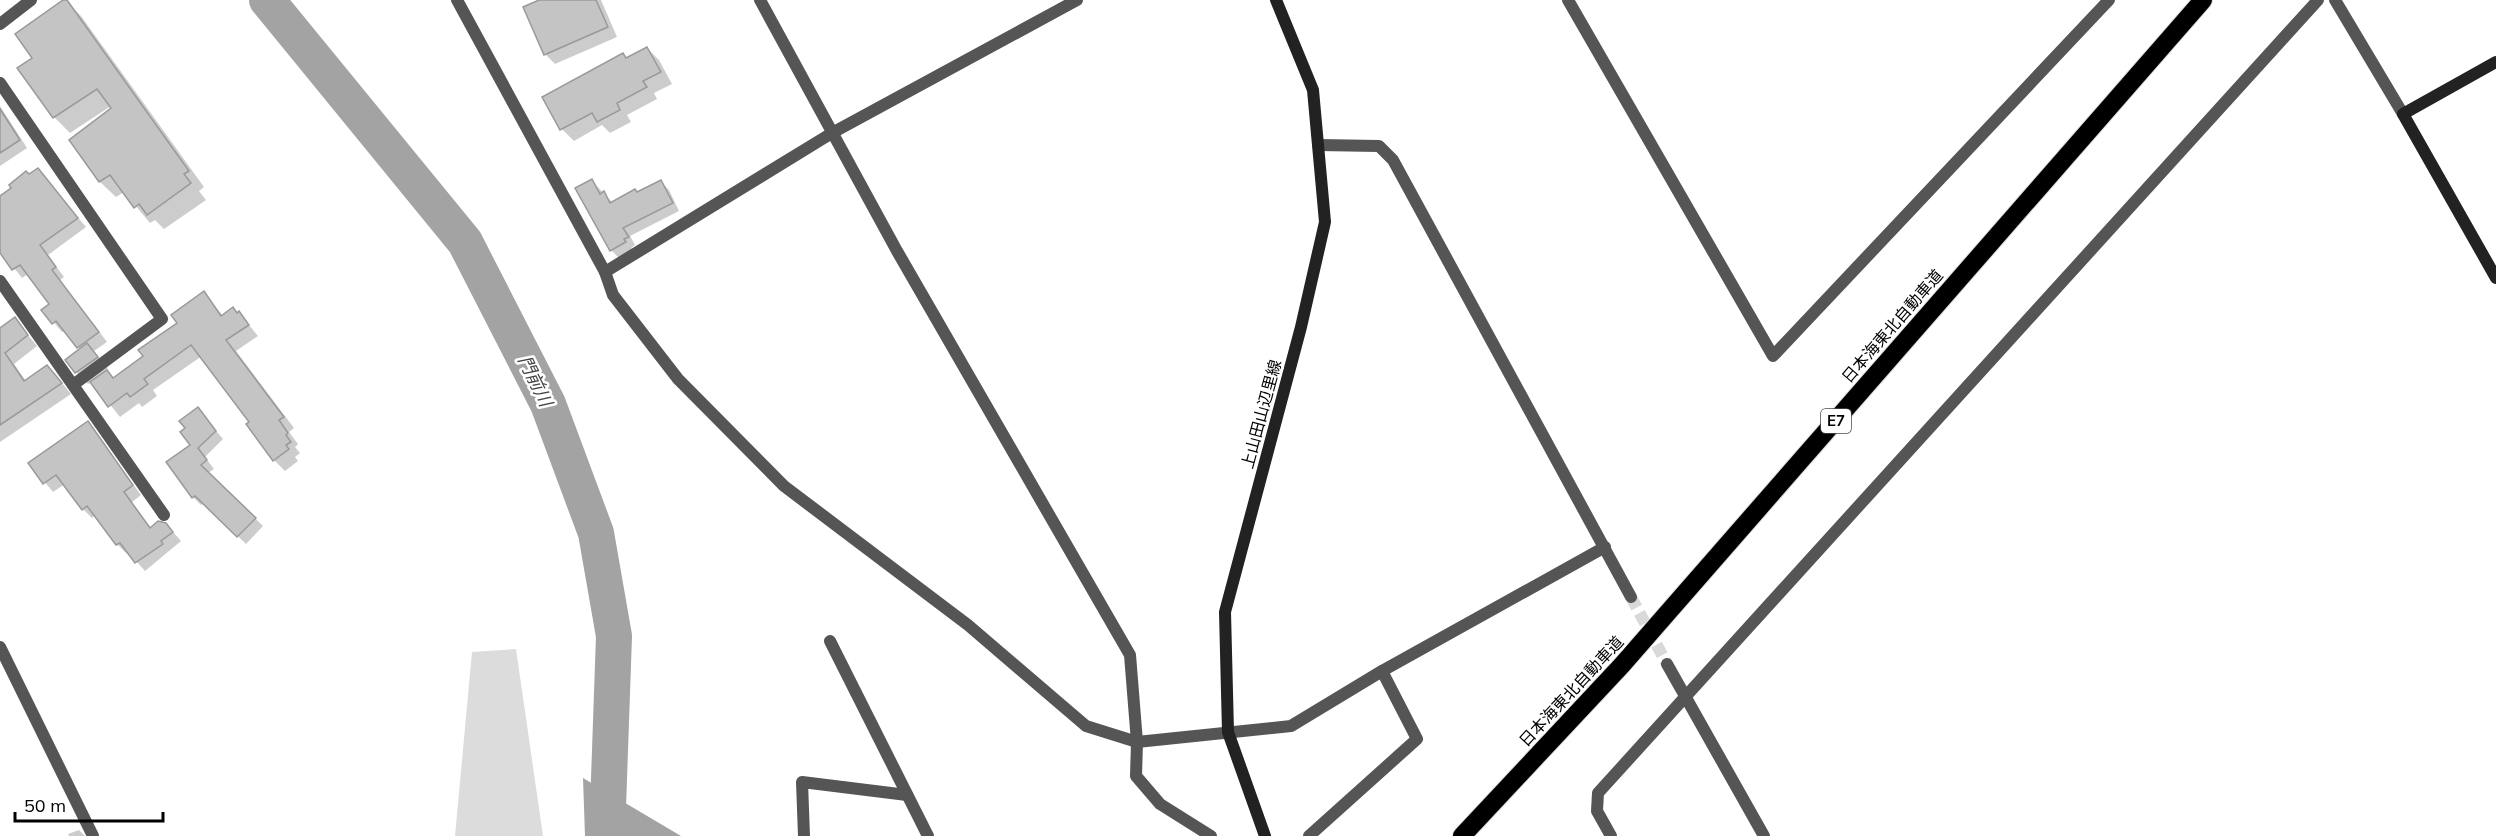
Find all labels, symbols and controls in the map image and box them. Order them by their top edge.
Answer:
street label: 日本海東北自動車道 [1837,265,1947,387]
water label: 門前川 [513,351,558,412]
street label: 上山田山辺里線 [1237,357,1285,471]
road number: E7 [1821,409,1851,433]
street label: 日本海東北自動車道 [1515,632,1627,750]
scale bar [15,785,164,823]
text: 50 m [24,794,66,817]

